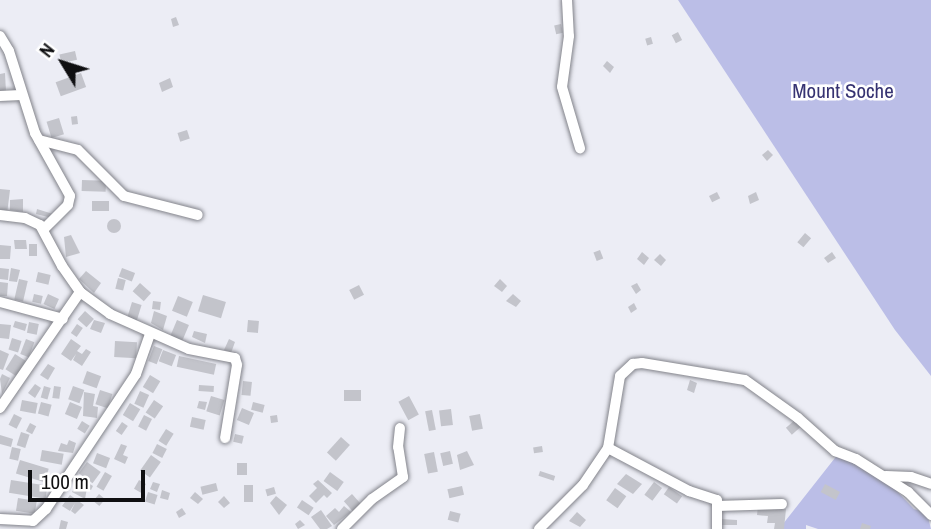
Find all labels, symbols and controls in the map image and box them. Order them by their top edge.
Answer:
north arrow [28,28,98,98]
text: N [33,38,60,63]
park label: Mount Soche [792,78,894,104]
scale bar [32,456,149,500]
text: 100 m [41,467,89,496]

